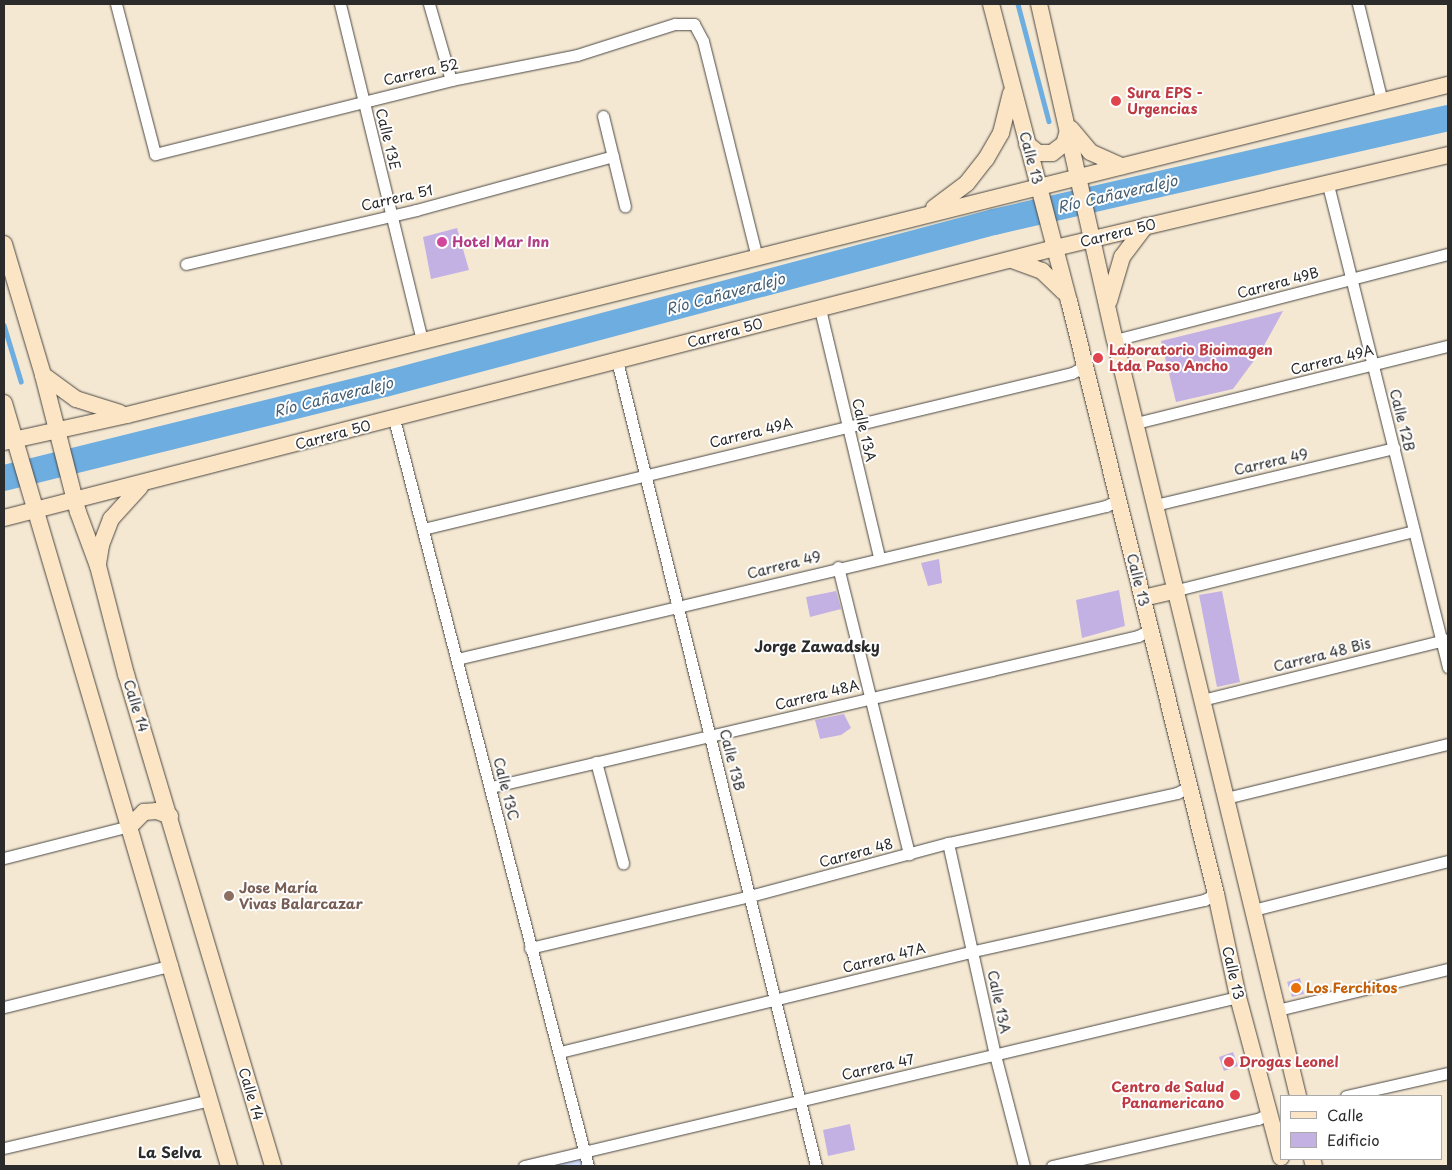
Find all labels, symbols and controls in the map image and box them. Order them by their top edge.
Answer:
street label: Carrera 52 [382,55,460,89]
place label: Sura EPS - Urgencias [1127,85,1203,118]
marker: Sura EPS - Urgencias [1109,94,1123,108]
street label: Calle 13E [372,106,404,172]
street label: Calle 13 [1016,130,1046,186]
water label: Río Cañaveralejo [1055,170,1179,216]
street label: Carrera 51 [360,182,434,214]
street label: Carrera 50 [1078,216,1158,250]
place label: Hotel Mar Inn [452,234,551,250]
marker: Hotel Mar Inn [436,236,448,248]
street label: Carrera 49B [1235,264,1321,302]
water label: Río Cañaveralejo [663,268,787,318]
street label: Carrera 50 [686,315,764,351]
place label: Laboratorio Bioimagen Ltda Paso Ancho [1109,342,1273,374]
street label: Carrera 49A [1288,342,1376,378]
marker: Laboratorio Bioimagen Ltda Paso Ancho [1091,351,1105,365]
water label: Río Cañaveralejo [271,372,395,420]
street label: Calle 12B [1386,387,1418,453]
street label: Calle 13A [849,397,879,463]
street label: Carrera 49A [707,415,795,451]
street label: Carrera 50 [294,417,372,453]
street label: Carrera 49 [1232,445,1310,479]
street label: Carrera 49 [745,548,823,582]
street label: Calle 13 [1123,552,1153,608]
street label: Carrera 48 Bis [1271,635,1373,675]
district label: Jorge Zawadsky [754,637,880,655]
street label: Carrera 48A [773,676,861,714]
street label: Calle 14 [120,678,152,734]
street label: Calle 13B [716,727,748,793]
street label: Calle 13C [490,755,522,823]
street label: Carrera 48 [817,835,895,871]
place label: Jose María Vivas Balarcazar [239,880,363,912]
marker: Jose María Vivas Balarcazar [223,890,235,902]
street label: Carrera 47A [841,940,927,976]
street label: Calle 13 [1219,945,1247,1001]
street label: Calle 13A [984,969,1014,1035]
place label: Los Ferchitos [1306,980,1398,996]
marker: Los Ferchitos [1290,982,1302,994]
street label: Carrera 47 [840,1050,916,1084]
place label: Drogas Leonel [1239,1054,1339,1070]
marker: Drogas Leonel [1223,1056,1235,1068]
street label: Calle 14 [235,1066,267,1122]
place label: Centro de Salud Panamericano [1110,1079,1224,1112]
marker: Centro de Salud Panamericano [1228,1088,1242,1102]
legend [1280,1095,1442,1160]
text: Calle [1327,1103,1364,1126]
text: Edificio [1327,1128,1380,1151]
district label: La Selva [138,1143,202,1161]

